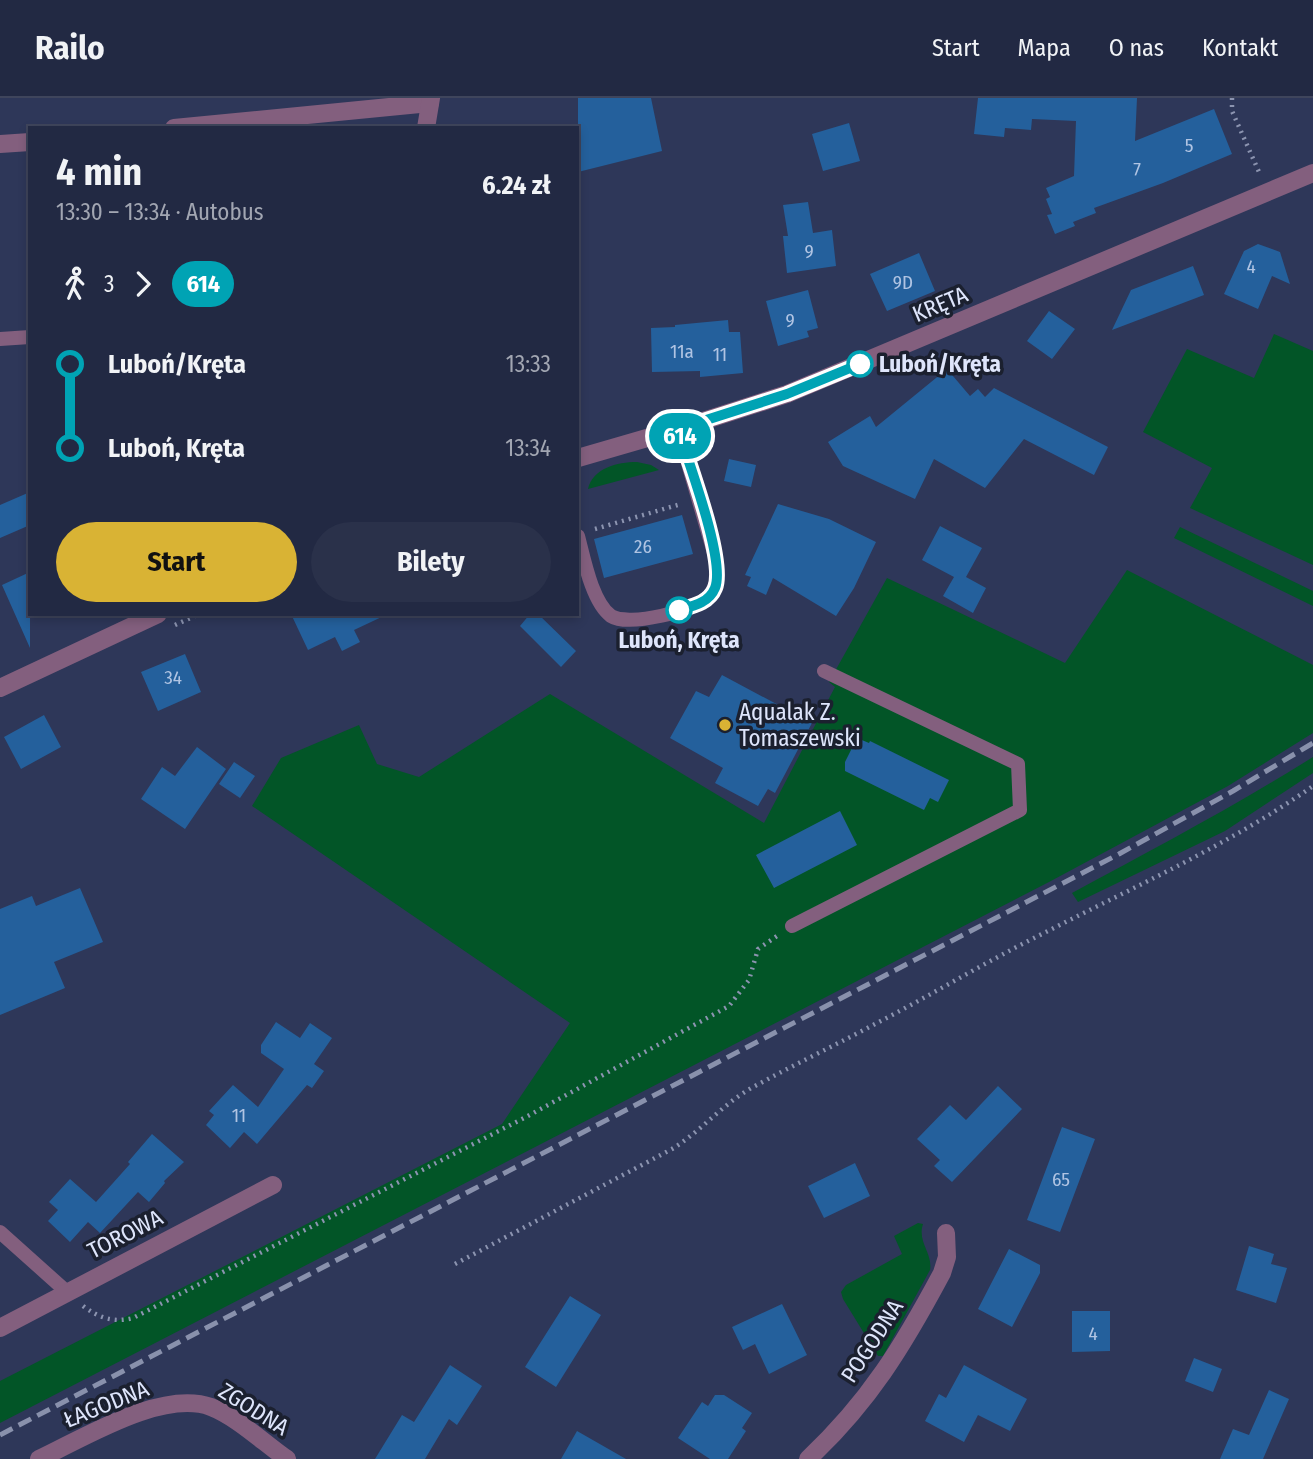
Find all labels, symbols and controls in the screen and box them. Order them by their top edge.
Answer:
text: Railo [35,28,105,68]
text: Start [932,34,980,62]
text: Mapa [1018,34,1071,62]
text: O nas [1109,34,1164,62]
text: Kontakt [1202,34,1278,62]
house number: 5 [1185,134,1193,157]
text: 4 min [56,149,142,195]
house number: 7 [1133,158,1141,181]
text: 6.24 zł [482,170,551,201]
text: 13:30 – 13:34 · Autobus [56,198,263,226]
house number: 9 [804,240,814,263]
house number: 4 [1246,255,1256,278]
icon: walk [56,265,94,303]
icon: forward [124,265,162,303]
text: 3 [104,270,114,298]
text: 614 [186,270,220,298]
house number: 9D [893,271,913,294]
street label: KRĘTA [908,280,972,328]
house number: 9 [785,309,795,332]
house number: 11a [670,340,694,363]
house number: 11 [713,343,727,366]
text: Luboń/Kręta [108,349,246,380]
text: 13:33 [506,350,551,378]
place label: Luboń/Kręta [879,350,1001,378]
marker: Luboń/Kręta [847,351,873,377]
line badge: 614 [640,413,720,459]
text: 614 [663,422,697,450]
text: Luboń, Kręta [108,433,245,464]
text: 13:34 [505,434,551,462]
button: Start [56,522,297,602]
button: Bilety [311,522,551,602]
house number: 26 [634,535,652,558]
marker: Luboń, Kręta [666,597,692,623]
place label: Luboń, Kręta [618,626,740,654]
house number: 34 [164,666,182,689]
place label: Aqualak Z. Tomaszewski [739,698,861,752]
marker: Aqualak Z. Tomaszewski [717,717,733,733]
house number: 11 [232,1104,246,1127]
house number: 65 [1052,1168,1070,1191]
street label: TOROWA [83,1203,167,1265]
street label: POGODNA [835,1294,909,1388]
house number: 4 [1088,1322,1098,1345]
street label: ŁAGODNA [59,1374,153,1434]
street label: ZGODNA [214,1377,294,1441]

